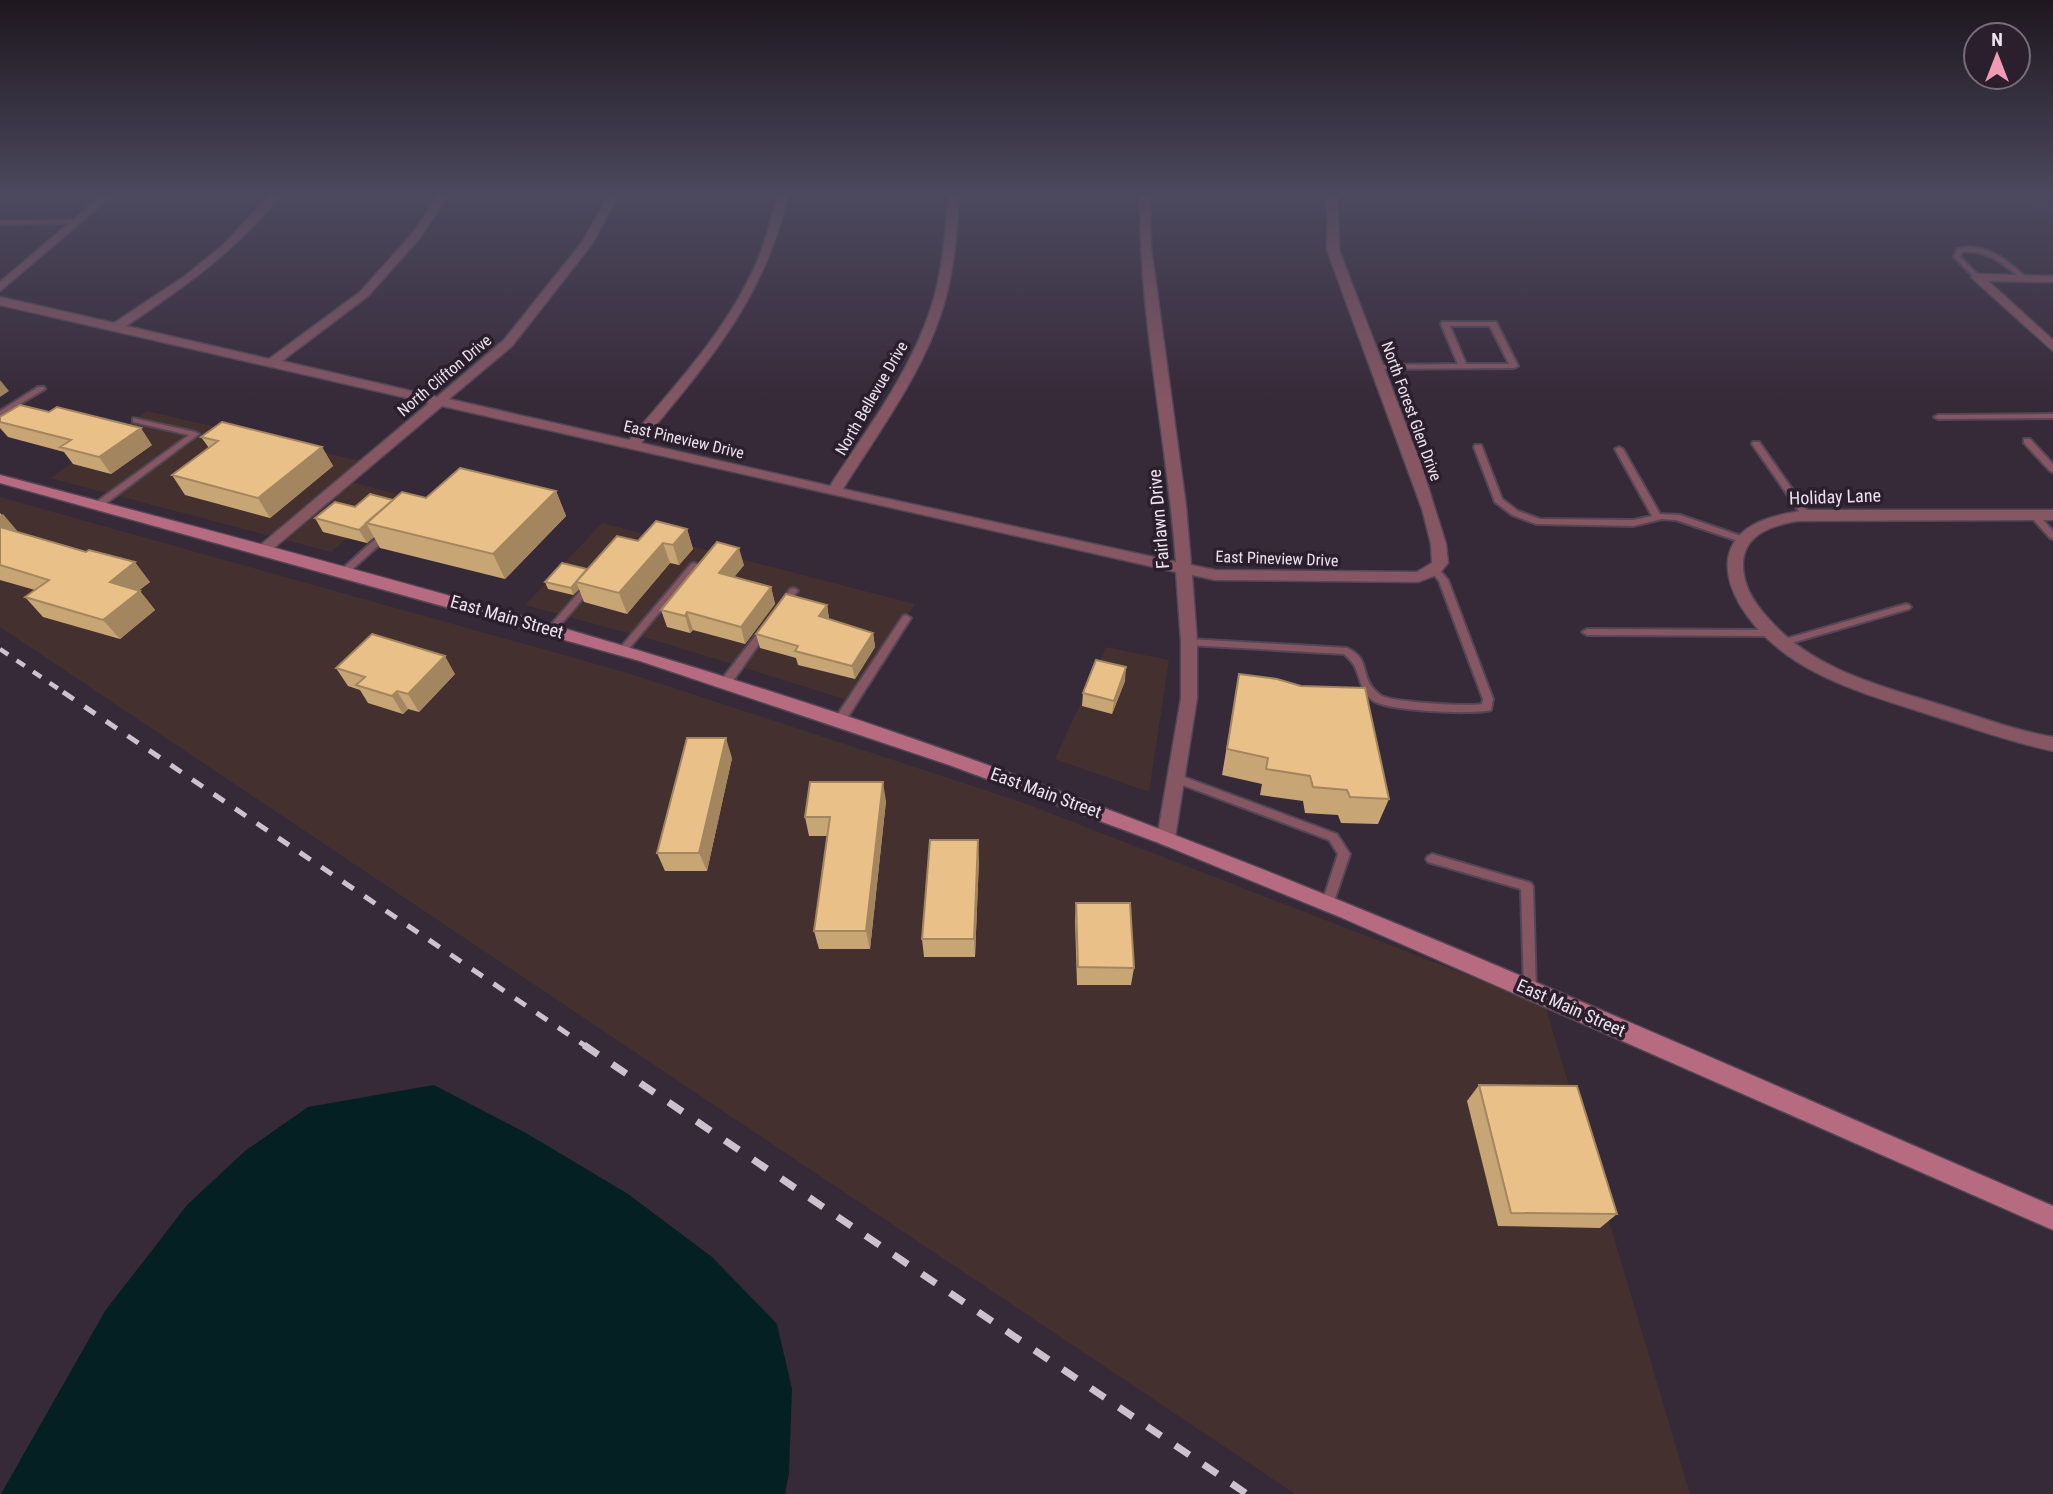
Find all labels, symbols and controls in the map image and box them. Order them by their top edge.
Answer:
north arrow [1962,21,2032,91]
text: N [1991,28,2003,51]
street label: North Clifton Drive [393,331,495,420]
street label: North Bellevue Drive [831,338,912,458]
street label: North Forest Glen Drive [1377,339,1446,483]
street label: East Pineview Drive [622,416,746,463]
street label: Fairlawn Drive [1144,468,1173,570]
street label: Holiday Lane [1789,484,1881,509]
street label: East Pineview Drive [1215,547,1339,570]
street label: East Main Street [448,590,566,643]
street label: East Main Street [988,763,1105,822]
street label: East Main Street [1514,974,1629,1041]

